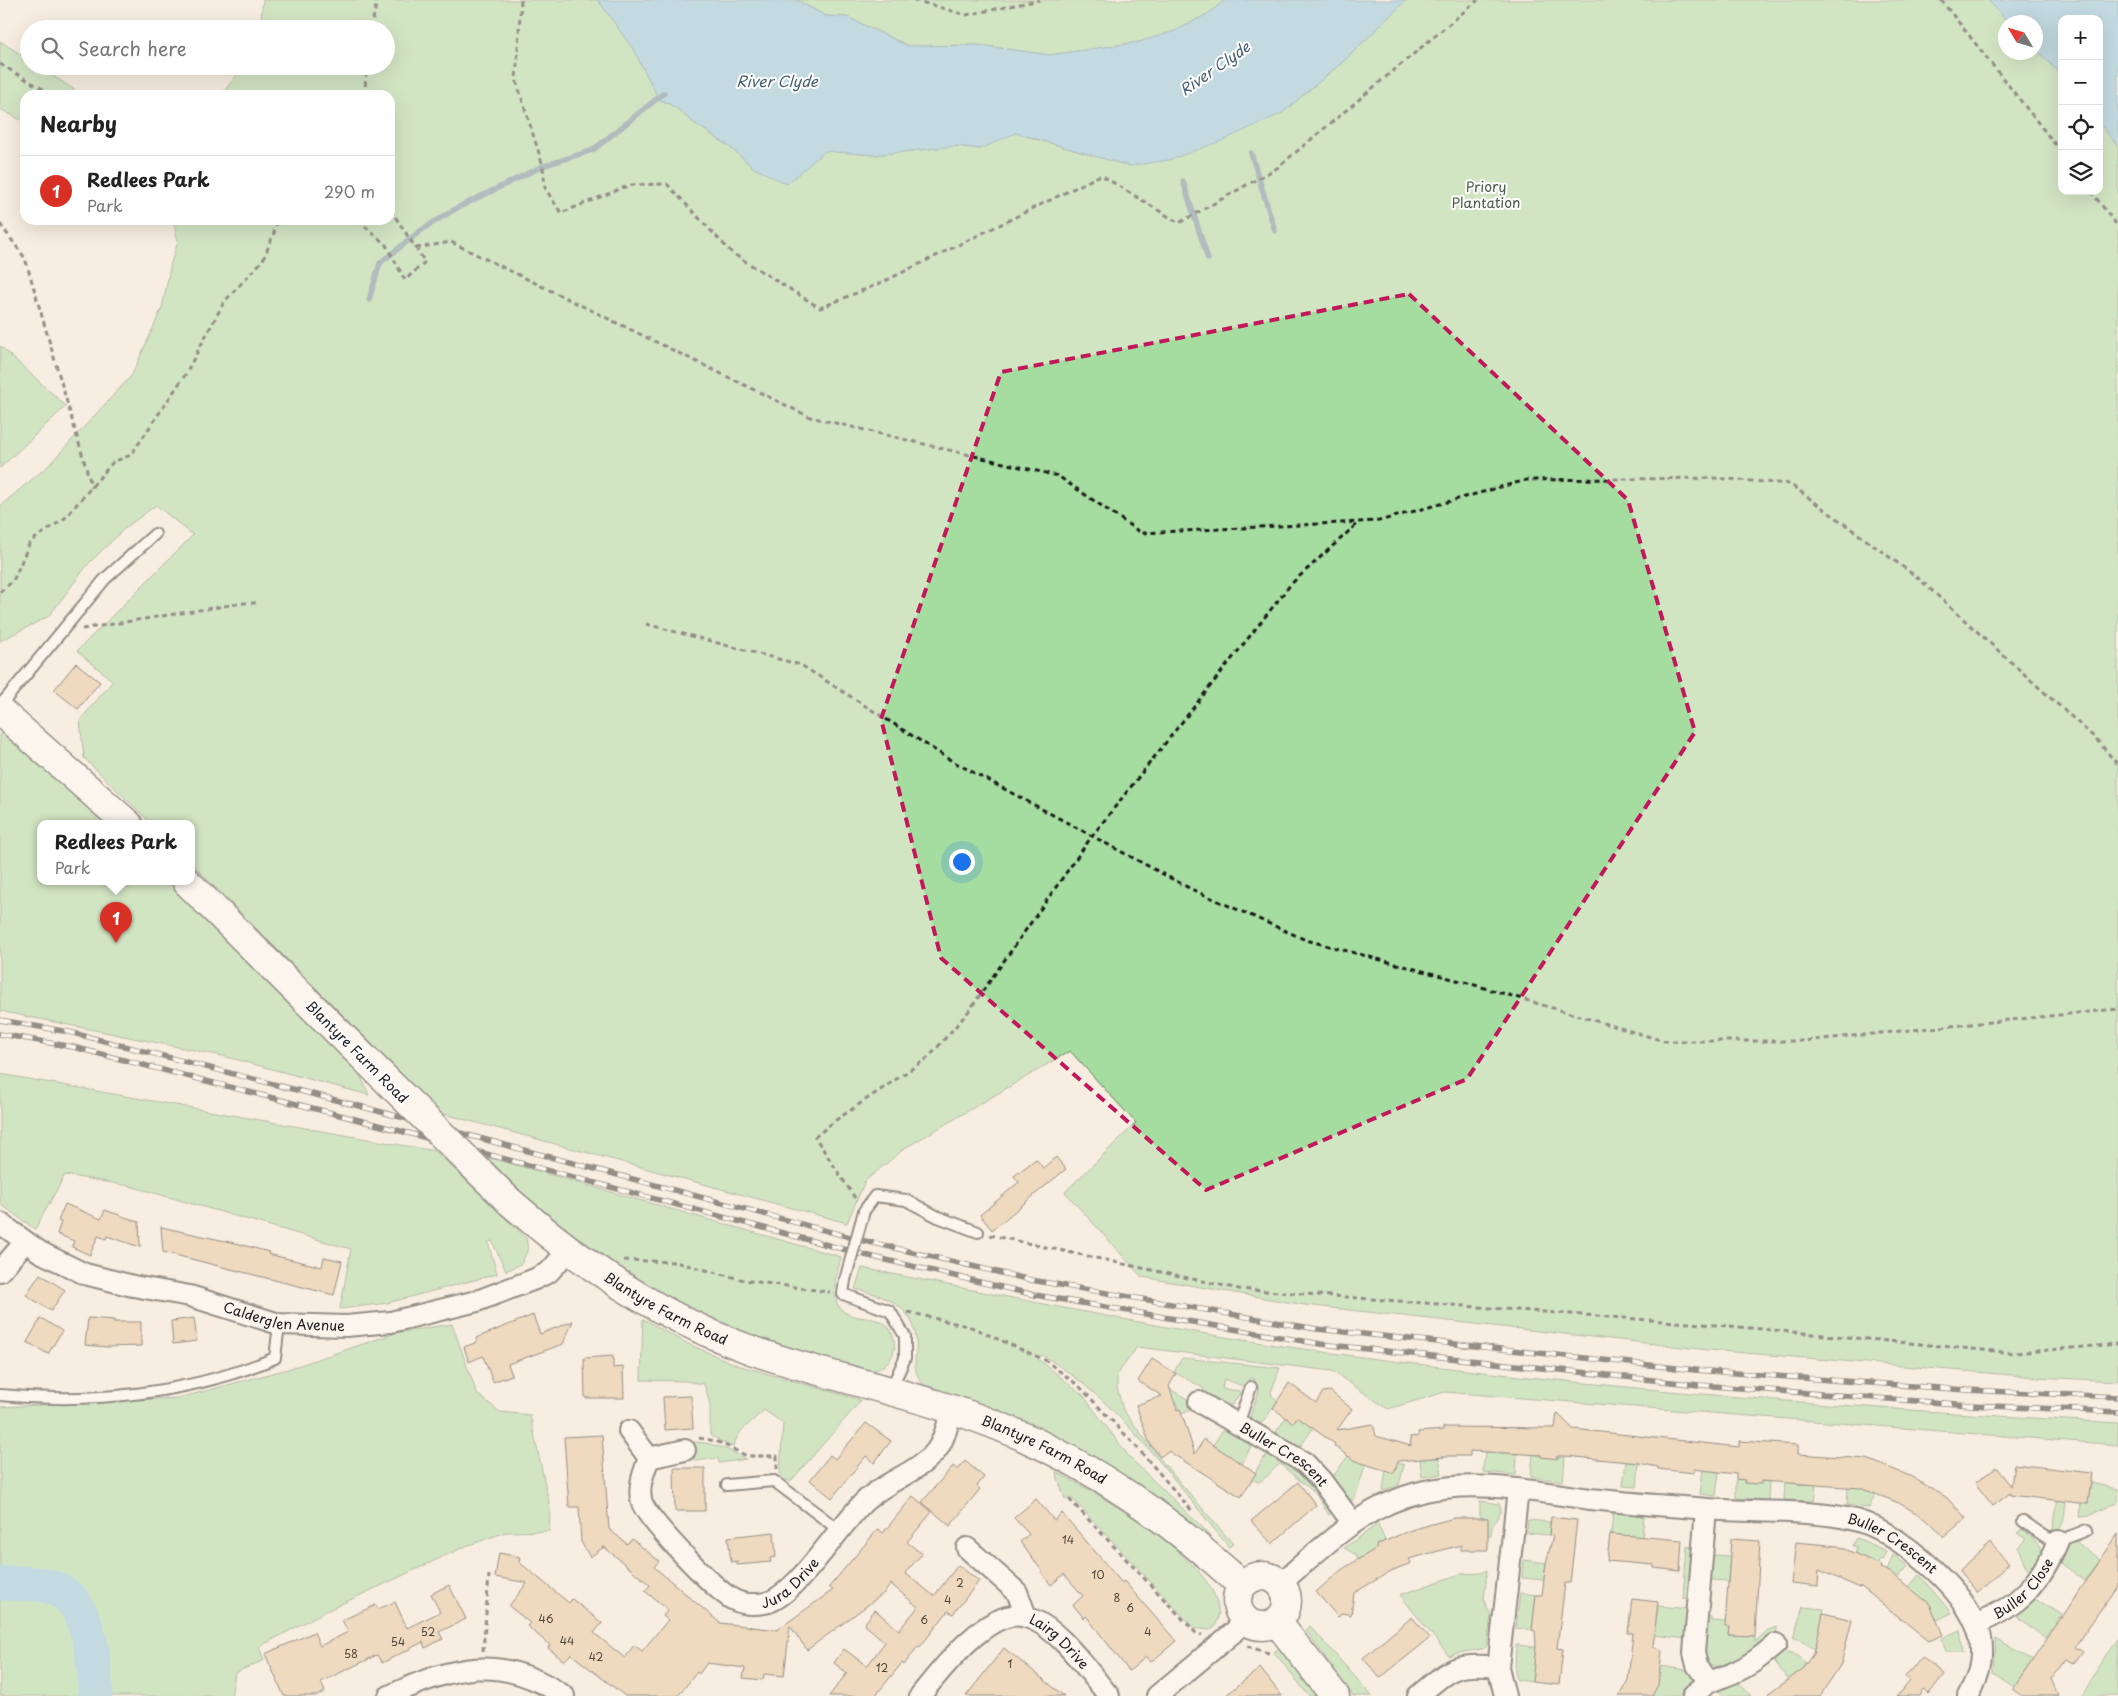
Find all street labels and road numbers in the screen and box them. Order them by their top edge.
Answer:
street label: Blantyre Farm Road [301,995,414,1108]
street label: Blantyre Farm Road [600,1266,731,1350]
street label: Calderglen Avenue [221,1296,345,1336]
street label: Blantyre Farm Road [978,1409,1111,1489]
street label: Buller Crescent [1236,1417,1334,1491]
street label: Buller Crescent [1845,1507,1943,1579]
street label: Jura Drive [759,1552,824,1613]
street label: Buller Close [1989,1554,2058,1624]
street label: Lairg Drive [1026,1608,1094,1673]

